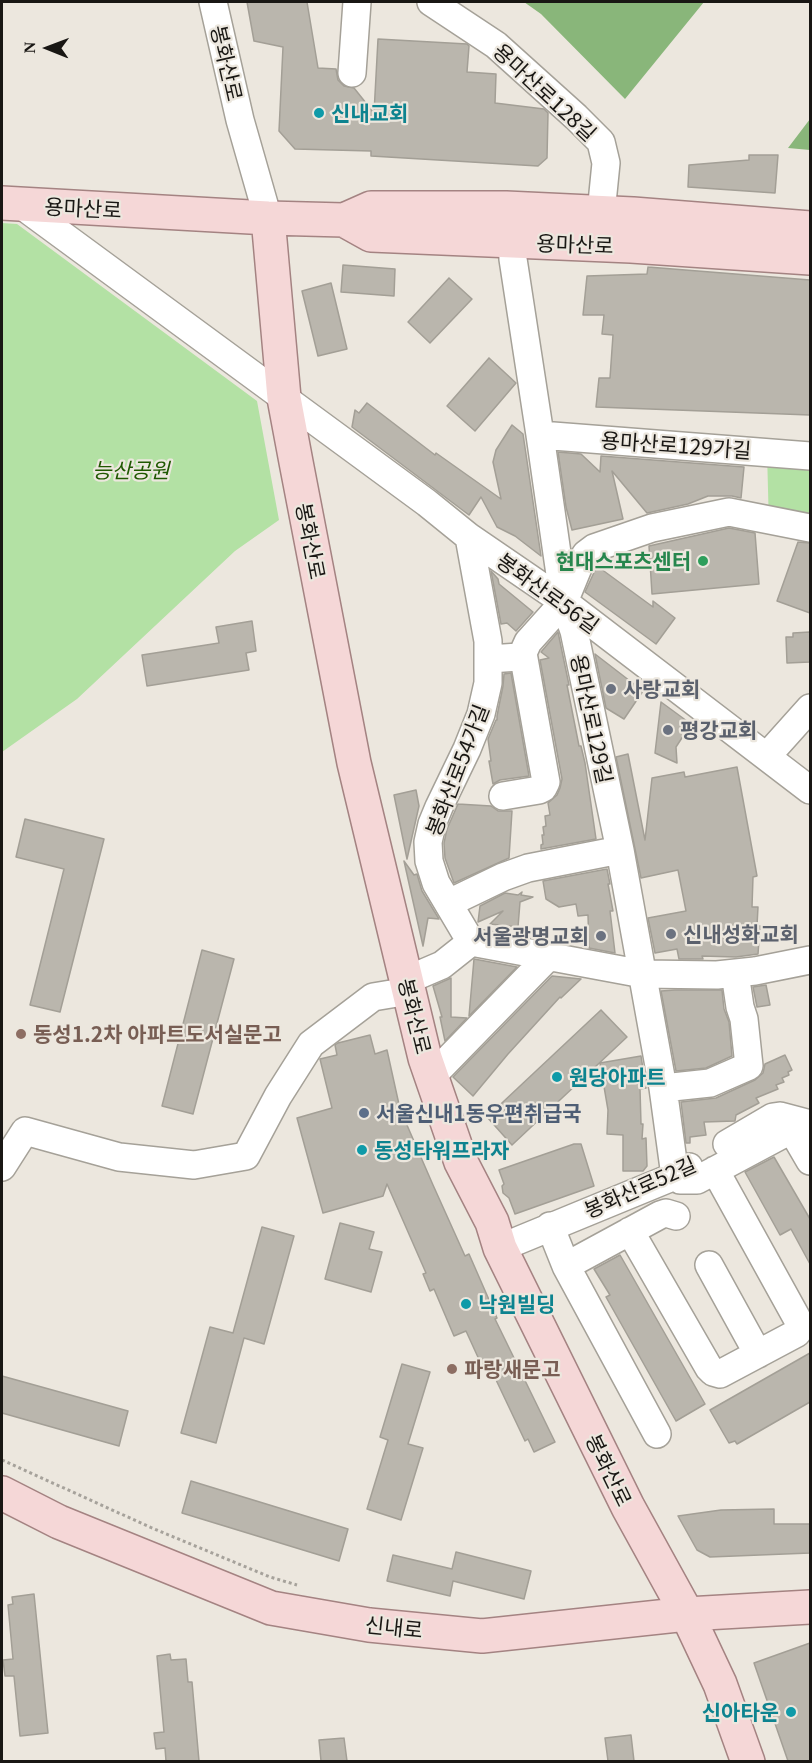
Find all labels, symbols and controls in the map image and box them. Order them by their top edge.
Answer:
north arrow [18,18,78,78]
street label: 봉화산로 [206,23,248,103]
street label: 용마산로128길 [488,38,602,146]
text: N [21,42,38,54]
place label: 신내교회 [331,100,408,126]
marker: 신내교회 [312,106,326,120]
street label: 용마산로 [44,193,122,223]
street label: 용마산로 [536,230,614,258]
street label: 용마산로129가길 [600,427,752,463]
park label: 능산공원 [92,457,170,483]
street label: 봉화산로 [291,501,331,581]
street label: 봉화산로56길 [492,548,604,638]
place label: 현대스포츠센터 [556,548,691,574]
marker: 현대스포츠센터 [696,554,710,568]
street label: 용마산로129길 [566,652,618,786]
place label: 사랑교회 [623,676,700,702]
marker: 사랑교회 [604,682,618,696]
street label: 봉화산로54가길 [420,700,494,840]
place label: 평강교회 [680,717,757,743]
marker: 평강교회 [661,723,675,737]
place label: 신내성화교회 [683,921,799,947]
place label: 서울광명교회 [473,923,589,949]
marker: 신내성화교회 [664,927,678,941]
marker: 서울광명교회 [594,929,608,943]
street label: 봉화산로 [393,975,437,1057]
place label: 동성1.2차 아파트도서실문고 [33,1021,282,1047]
marker: 동성1.2차 아파트도서실문고 [14,1027,28,1041]
place label: 원당아파트 [569,1064,666,1090]
marker: 원당아파트 [550,1070,564,1084]
place label: 서울신내1동우편취급국 [376,1100,582,1126]
marker: 서울신내1동우편취급국 [357,1106,371,1120]
place label: 동성타워프라자 [374,1137,509,1163]
marker: 동성타워프라자 [355,1143,369,1157]
street label: 봉화산로52길 [580,1151,700,1223]
place label: 낙원빌딩 [478,1291,555,1317]
marker: 낙원빌딩 [459,1297,473,1311]
place label: 파랑새문고 [464,1356,561,1382]
marker: 파랑새문고 [445,1362,459,1376]
street label: 봉화산로 [581,1430,637,1510]
street label: 신내로 [364,1611,424,1643]
place label: 신아타운 [702,1699,779,1725]
marker: 신아타운 [784,1705,798,1719]

